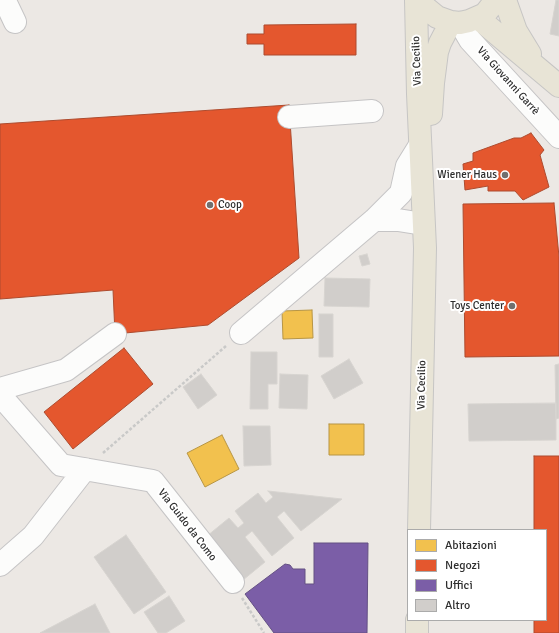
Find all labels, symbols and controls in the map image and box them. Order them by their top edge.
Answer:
street label: Via Cecilio [410,36,424,86]
street label: Via Giovanni Garrè [474,44,542,118]
place label: Wiener Haus [437,168,497,182]
marker: Wiener Haus [500,170,510,180]
place label: Coop [218,198,242,212]
marker: Coop [205,200,215,210]
place label: Toys Center [450,299,504,313]
marker: Toys Center [507,301,517,311]
street label: Via Cecilio [415,360,429,410]
street label: Via Guido da Como [155,486,219,564]
legend [407,529,547,621]
text: Abitazioni [445,538,497,553]
text: Negozi [445,558,480,573]
text: Uffici [445,578,473,593]
text: Altro [445,598,470,613]

